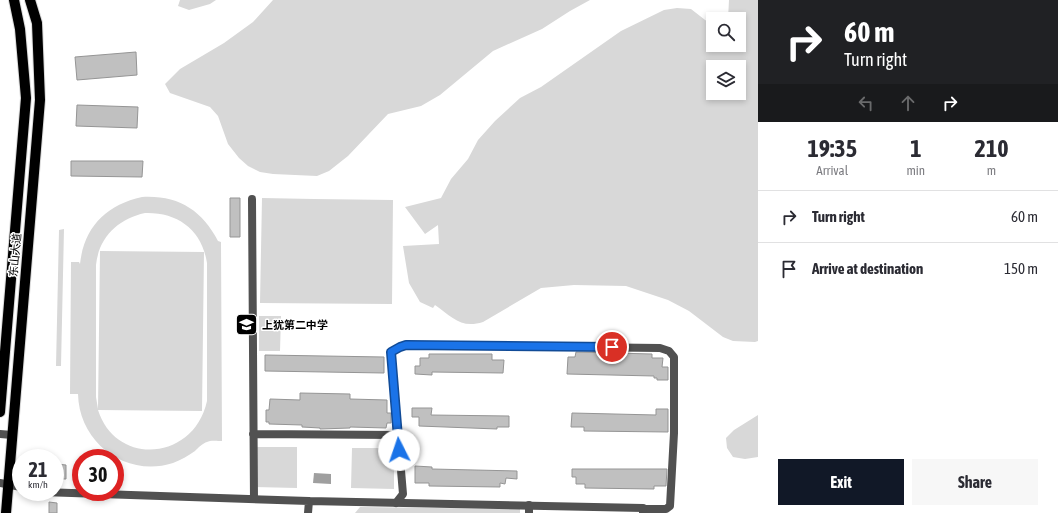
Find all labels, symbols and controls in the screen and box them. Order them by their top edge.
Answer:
map controls [706,12,746,100]
button: search [706,12,746,52]
icon: right [778,16,830,68]
text: 60 m [844,16,894,48]
text: Turn right [844,49,907,70]
button: layers [706,60,746,100]
icon: left [855,92,877,114]
icon: ahead [897,92,919,114]
icon: right [939,92,961,114]
text: 19:35 [808,135,857,162]
text: 1 [910,135,921,162]
text: 210 [975,135,1008,162]
text: Arrival [816,163,848,178]
text: min [906,163,925,178]
text: m [987,163,996,178]
icon: right [778,206,800,228]
text: Turn right [812,208,865,225]
text: 60 m [1011,208,1038,225]
street label: 东山大道 [7,233,23,277]
icon: arrive [778,258,800,280]
text: Arrive at destination [812,260,923,277]
text: 150 m [1004,260,1038,277]
school or university icon: 上犹第二中学 [234,312,260,338]
place label: 上犹第二中学 [262,319,328,331]
pin [595,330,629,364]
icon: arrive [601,336,623,358]
position arrow [378,429,420,471]
speed limit sign: 30 [72,449,124,501]
text: 21 [29,458,47,481]
button: Exit [778,459,904,505]
button: Share [912,459,1038,505]
text: km/h [28,479,48,490]

